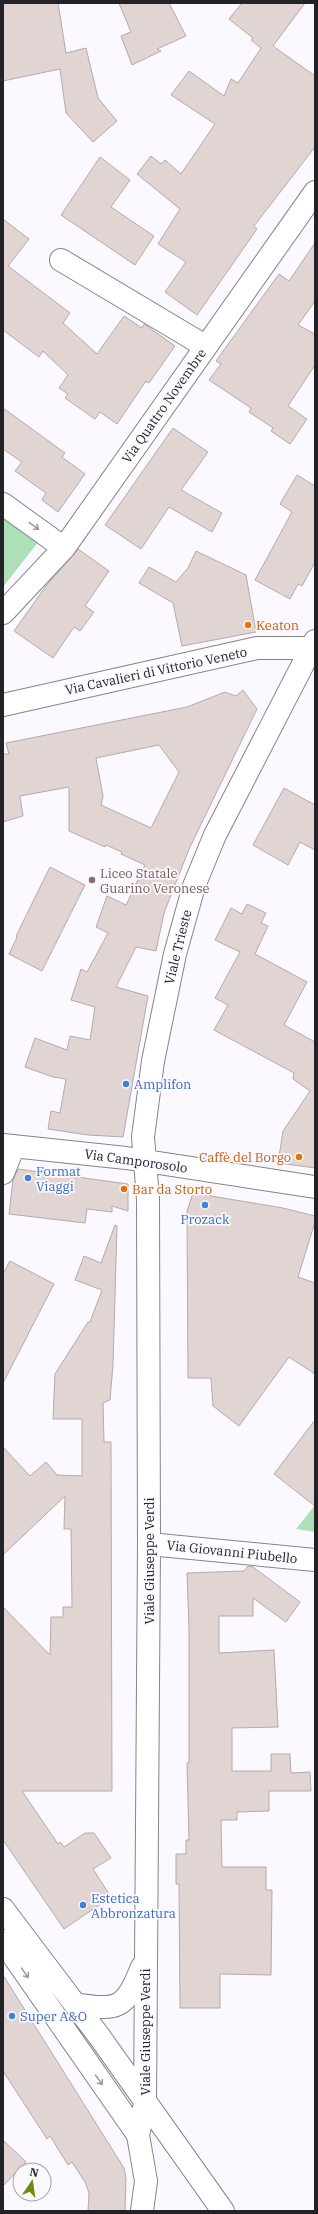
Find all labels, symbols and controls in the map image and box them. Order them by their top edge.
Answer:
street label: Via Quattro Novembre [118,345,210,467]
one-way arrow [28,522,39,530]
place label: Keaton [256,617,299,634]
marker: Keaton [243,620,253,630]
street label: Via Cavalieri di Vittorio Veneto [63,643,249,699]
place label: Liceo Statale Guarino Veronese [100,865,210,897]
marker: Liceo Statale Guarino Veronese [87,875,97,885]
street label: Viale Trieste [161,908,195,986]
place label: Amplifon [134,1076,191,1093]
marker: Amplifon [121,1079,131,1089]
street label: Via Camporosolo [83,1145,189,1177]
place label: Caffè del Borgo [199,1149,291,1166]
marker: Caffè del Borgo [294,1152,304,1162]
place label: Format Viaggi [36,1163,81,1195]
marker: Format Viaggi [23,1173,33,1183]
place label: Bar da Storto [132,1181,212,1198]
marker: Bar da Storto [119,1184,129,1194]
marker: Prozack [200,1200,210,1210]
place label: Prozack [181,1211,230,1228]
street label: Viale Giuseppe Verdi [141,1498,158,1624]
street label: Via Giovanni Piubello [166,1537,298,1567]
place label: Estetica Abbronzatura [91,1890,176,1922]
marker: Estetica Abbronzatura [78,1900,88,1910]
one-way arrow [21,1968,29,1979]
street label: Viale Giuseppe Verdi [137,1969,154,2095]
place label: Super A&O [20,2008,87,2025]
marker: Super A&O [7,2011,17,2021]
one-way arrow [95,2074,103,2085]
north arrow [12,2162,52,2202]
text: N [28,2164,40,2180]

